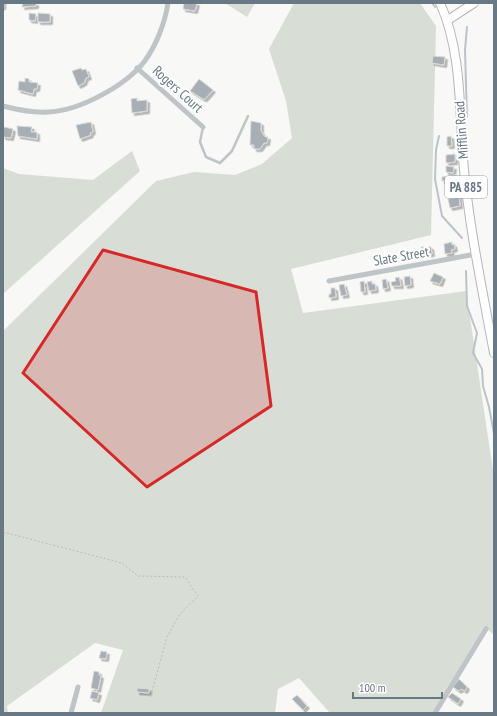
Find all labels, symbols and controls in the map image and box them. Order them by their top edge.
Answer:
street label: Rogers Court [149,62,207,116]
street label: Mifflin Road [450,100,472,160]
road number: PA 885 [445,176,487,198]
street label: Slate Street [372,242,430,270]
scale bar [353,674,442,700]
text: 100 m [359,680,386,695]

